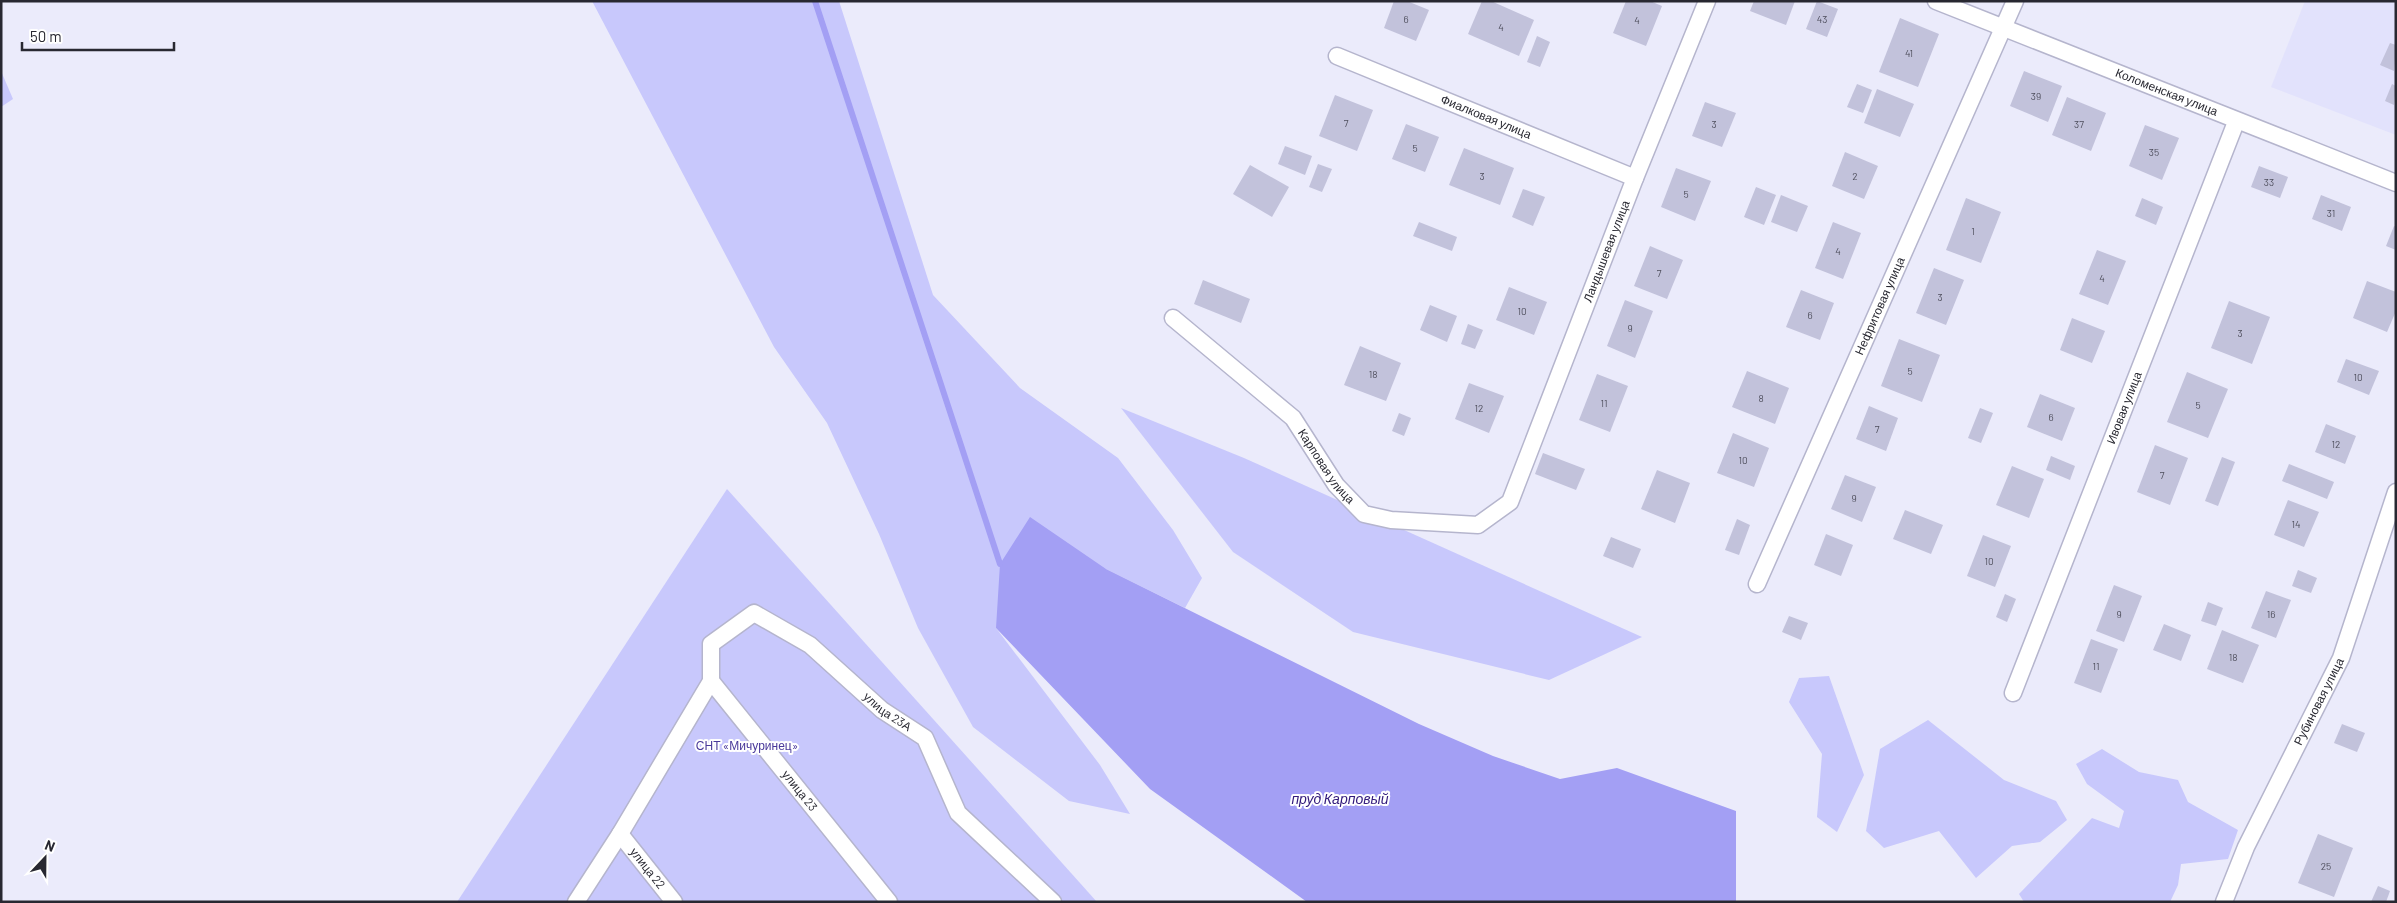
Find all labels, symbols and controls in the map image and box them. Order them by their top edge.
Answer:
house number: 6 [1403,13,1409,25]
house number: 43 [1817,13,1827,25]
house number: 4 [1634,14,1640,26]
scale bar [22,20,175,52]
house number: 4 [1498,21,1504,33]
text: 50 m [30,27,62,45]
house number: 41 [1905,47,1913,59]
street label: Коломенская улица [2114,65,2221,118]
house number: 39 [2031,90,2041,102]
street label: Фиалковая улица [1439,91,1534,141]
house number: 7 [1344,117,1349,129]
house number: 3 [1711,118,1717,130]
house number: 37 [2074,118,2084,130]
house number: 5 [1412,142,1418,154]
house number: 35 [2149,146,2159,158]
house number: 3 [1479,170,1485,182]
house number: 2 [1852,170,1858,182]
house number: 33 [2264,176,2274,188]
house number: 5 [1683,188,1689,200]
street label: Ландышевая улица [1580,198,1632,304]
house number: 31 [2327,207,2335,219]
house number: 1 [1971,225,1975,237]
house number: 4 [1835,245,1841,257]
street label: Нефритовая улица [1851,254,1907,357]
house number: 7 [1657,267,1662,279]
house number: 4 [2099,272,2105,284]
house number: 3 [1937,291,1943,303]
house number: 10 [1517,305,1527,317]
house number: 6 [1807,309,1813,321]
house number: 9 [1627,322,1633,334]
house number: 3 [2237,327,2243,339]
house number: 5 [1907,365,1913,377]
house number: 18 [1369,368,1377,380]
street label: Ивовая улица [2103,369,2144,446]
house number: 10 [2353,371,2363,383]
house number: 8 [1758,392,1764,404]
house number: 11 [1600,397,1608,409]
house number: 5 [2195,399,2201,411]
house number: 12 [1475,402,1483,414]
house number: 6 [2048,411,2054,423]
house number: 7 [1875,423,1880,435]
street label: Карповая улица [1296,426,1358,506]
house number: 12 [2332,438,2340,450]
house number: 10 [1738,454,1748,466]
house number: 7 [2160,469,2165,481]
house number: 9 [1851,492,1857,504]
house number: 14 [2291,518,2301,530]
house number: 10 [1984,555,1994,567]
house number: 9 [2116,608,2122,620]
house number: 16 [2267,608,2275,620]
house number: 18 [2229,651,2237,663]
street label: Рубиновая улица [2290,655,2346,747]
house number: 11 [2092,660,2100,672]
street label: улица 23А [861,689,914,733]
park label: СНТ «Мичуринец» [696,738,798,753]
street label: улица 23 [779,767,821,813]
water label: пруд Карповый [1291,790,1389,807]
north arrow [20,833,70,883]
text: N [43,836,58,855]
street label: улица 22 [627,845,669,891]
house number: 25 [2321,860,2331,872]

